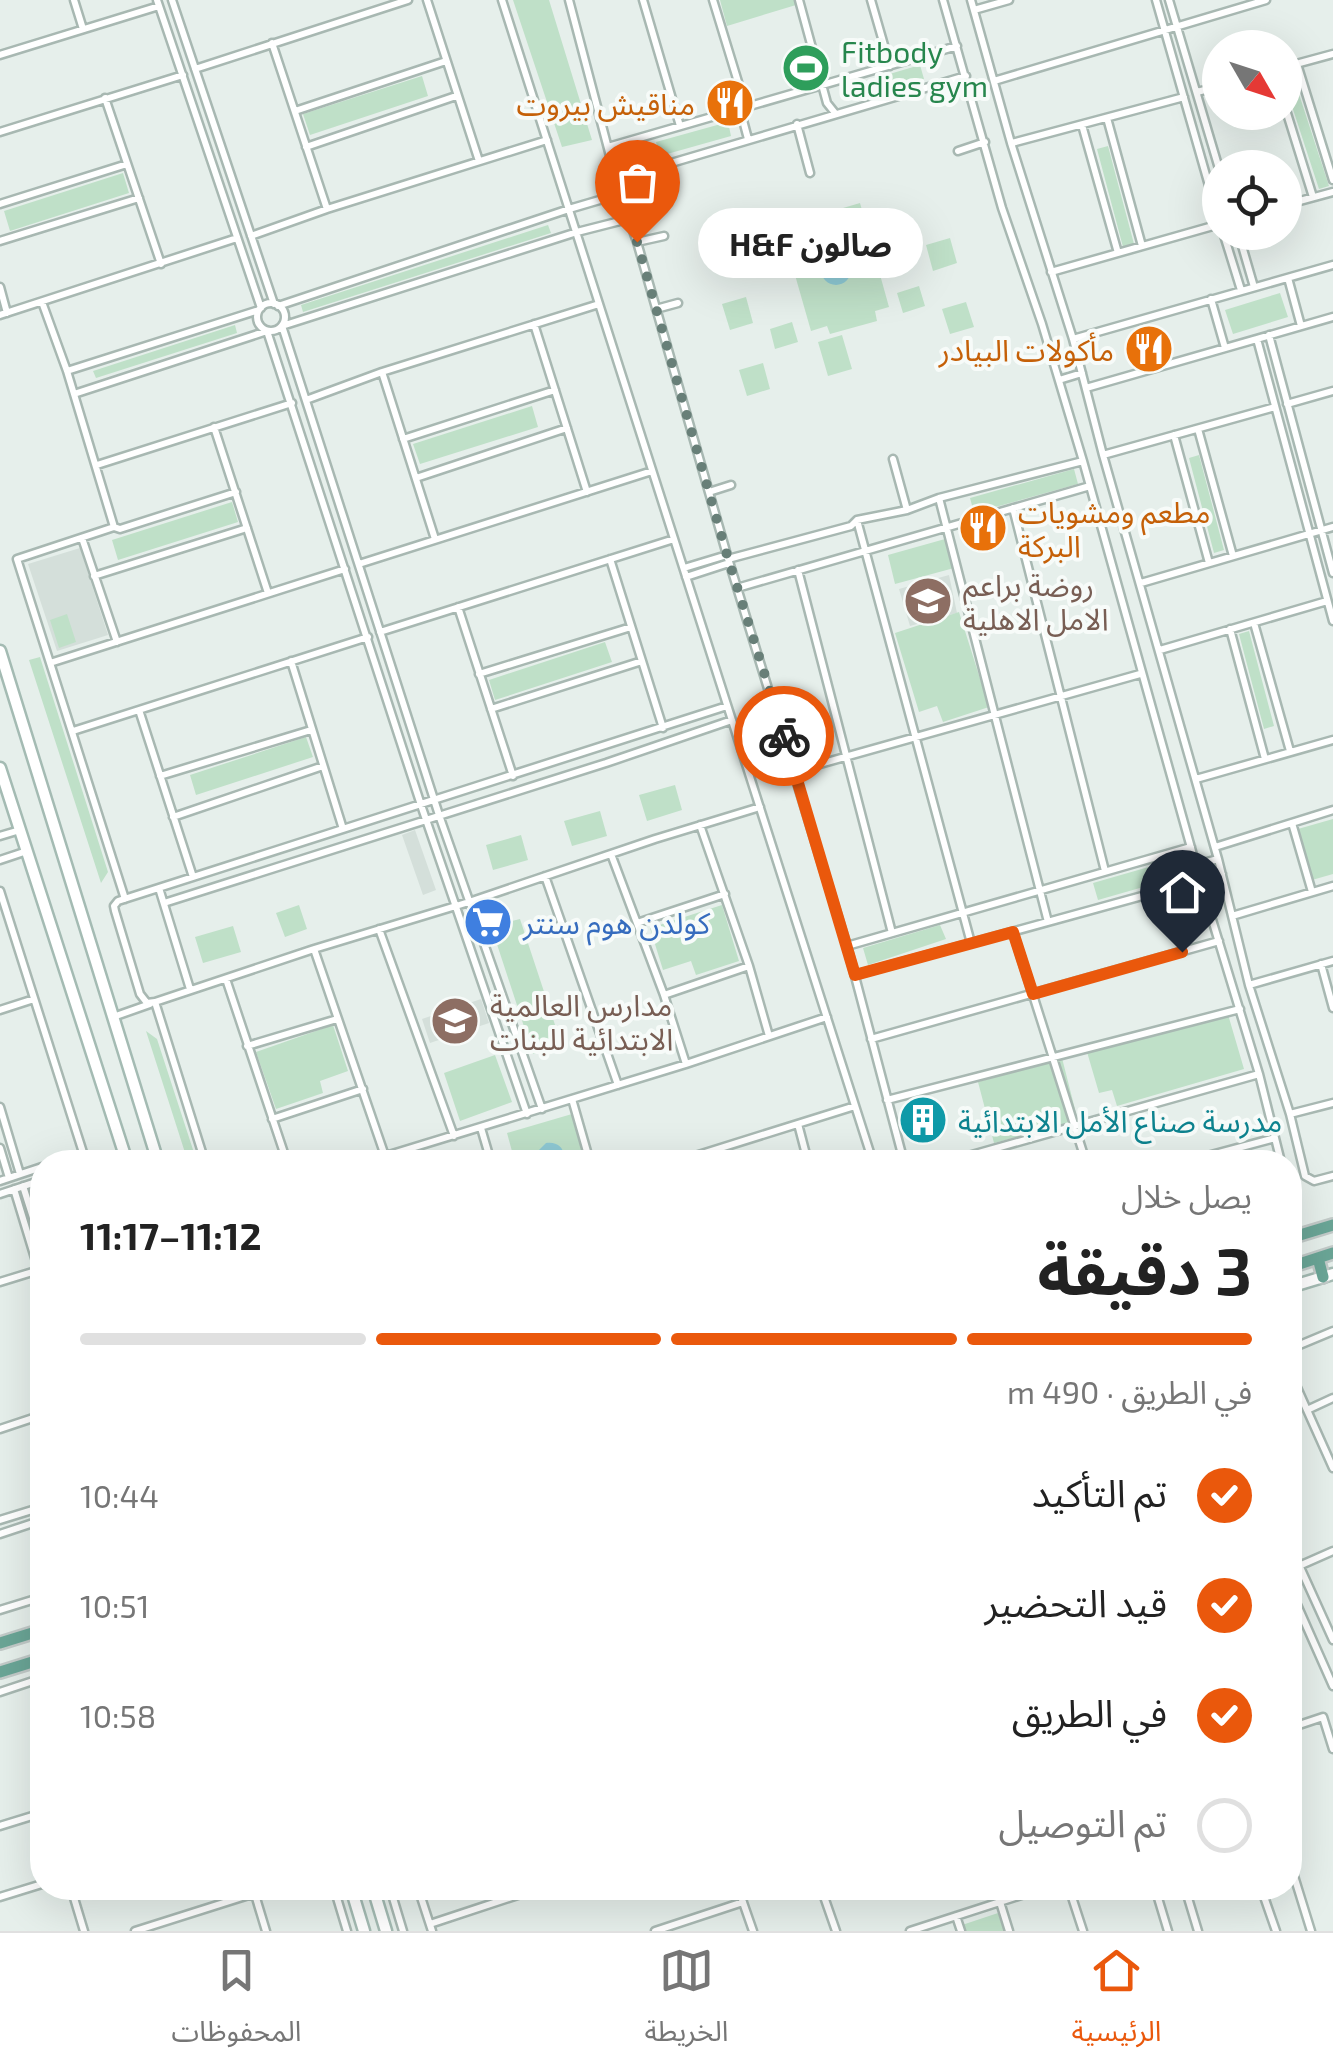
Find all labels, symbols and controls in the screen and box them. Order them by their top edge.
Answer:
north arrow [1202,30,1302,130]
map controls [1202,30,1302,250]
place label: Fitbody ladies gym [841,33,988,103]
sports icon: Fitbody ladies gym [780,42,832,94]
restaurant icon: مناقيش بيروت [704,77,756,129]
place label: مناقيش بيروت [517,85,695,122]
pin [595,140,680,243]
button: locate [1202,150,1302,250]
icon: bag [610,155,665,210]
callout: صالون H&F [697,207,922,277]
text: صالون H&F [729,224,892,262]
restaurant icon: مأكولات البيادر [1123,323,1175,375]
place label: مأكولات البيادر [938,331,1114,368]
place label: مطعم ومشويات البركة [1018,493,1211,564]
restaurant icon: مطعم ومشويات البركة [957,502,1009,554]
place label: روضة براعم الامل الاهلية [963,566,1109,637]
school or university icon: روضة براعم الامل الاهلية [902,575,954,627]
courier [734,686,834,786]
icon: bike [757,709,812,764]
pin [1140,850,1225,953]
icon: home [1155,865,1210,920]
supermarket icon: كولدن هوم سنتر [462,896,514,948]
place label: كولدن هوم سنتر [522,904,711,946]
place label: مدارس العالمية الابتدائية للبنات [490,986,673,1056]
school or university icon: مدارس العالمية الابتدائية للبنات [429,995,481,1047]
building icon: مدرسة صناع الأمل الابتدائية [897,1094,949,1146]
place label: مدرسة صناع الأمل الابتدائية [958,1102,1282,1144]
text: يصل خلال [1121,1176,1252,1214]
text: 11:12–11:17 [80,1212,261,1258]
text: 3 دقيقة [1038,1230,1252,1308]
text: في الطريق · 490 m [1007,1372,1252,1410]
icon: check [1197,1468,1252,1523]
text: تم التأكيد [1032,1469,1167,1515]
text: 10:44 [80,1476,159,1514]
icon: check [1197,1578,1252,1633]
text: قيد التحضير [985,1579,1167,1625]
text: 10:51 [80,1586,149,1624]
icon: check [1197,1688,1252,1743]
text: في الطريق [1012,1689,1167,1735]
text: 10:58 [80,1696,156,1734]
text: تم التوصيل [999,1799,1167,1845]
tab: المحفوظات [172,1943,302,2062]
tab: الخريطة [645,1943,728,2062]
tab: الرئيسية [1071,1943,1161,2062]

